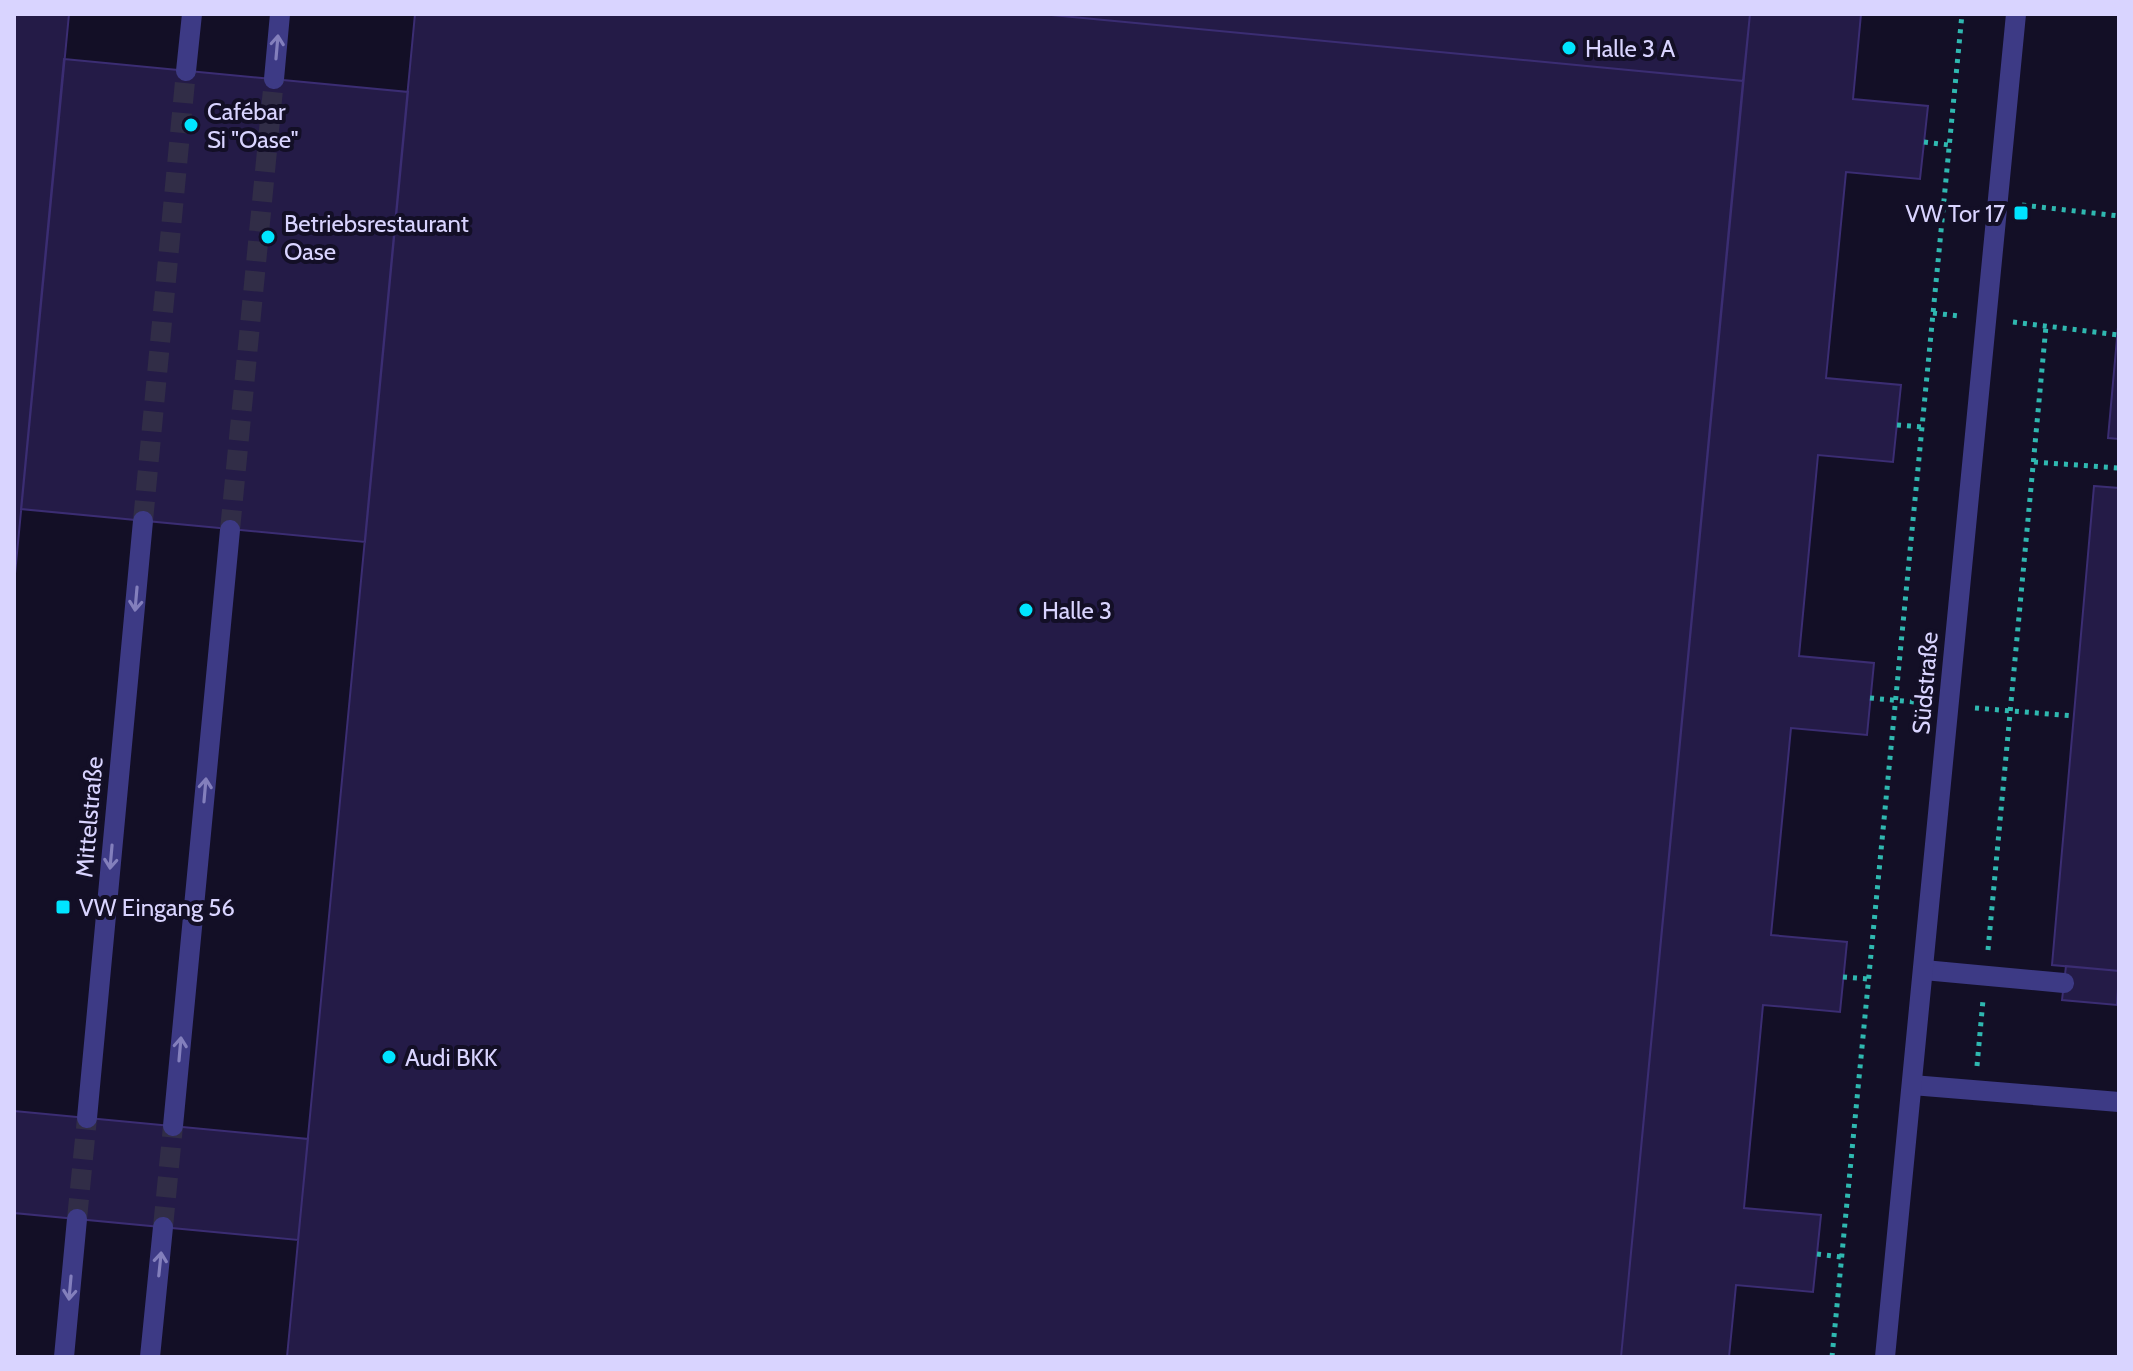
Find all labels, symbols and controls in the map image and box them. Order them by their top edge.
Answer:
one-way arrow [270,34,285,61]
place label: Halle 3 A [1585,34,1676,63]
marker: Halle 3 A [1560,39,1578,57]
place label: Cafébar Si "Oase" [207,97,298,154]
marker: Cafébar Si "Oase" [182,116,200,134]
place label: VW Tor 17 [1905,199,2005,228]
marker: VW Tor 17 [2012,204,2030,222]
place label: Betriebsrestaurant Oase [284,209,469,266]
marker: Betriebsrestaurant Oase [259,228,277,246]
one-way arrow [128,585,143,612]
place label: Halle 3 [1042,596,1112,625]
marker: Halle 3 [1017,601,1035,619]
street label: Südstraße [1906,631,1944,735]
street label: Mittelstraße [69,755,109,879]
one-way arrow [198,777,213,804]
one-way arrow [104,844,119,870]
place label: VW Eingang 56 [79,893,235,922]
marker: VW Eingang 56 [54,898,72,916]
one-way arrow [173,1036,188,1063]
place label: Audi BKK [405,1043,498,1072]
marker: Audi BKK [380,1048,398,1066]
one-way arrow [152,1251,167,1278]
one-way arrow [63,1274,78,1301]

